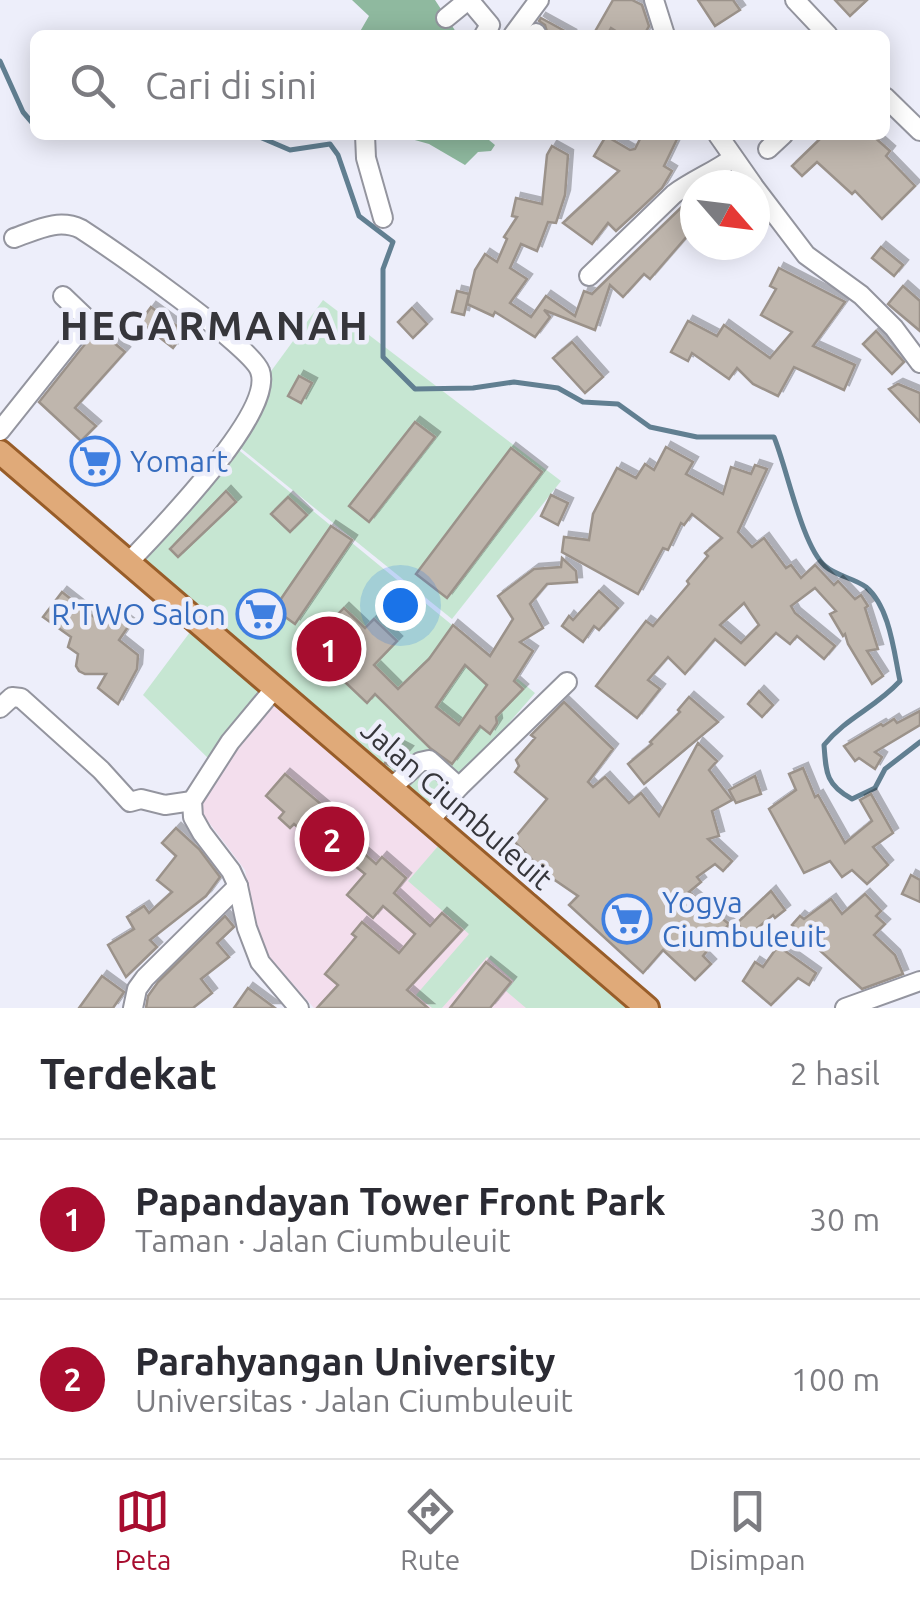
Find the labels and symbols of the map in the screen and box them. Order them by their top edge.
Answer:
north arrow [680,170,770,260]
district label: HEGARMANAH [60,303,370,348]
supermarket icon: Yomart [69,435,121,487]
place label: Yomart [130,444,228,478]
your location [375,580,426,631]
supermarket icon: R'TWO Salon [235,588,287,640]
place label: R'TWO Salon [51,597,226,631]
pin: 1 [296,612,362,686]
street label: Jalan Ciumbuleuit [355,712,559,896]
pin: 2 [300,802,364,876]
place label: Yogya Ciumbuleuit [662,885,826,953]
supermarket icon: Yogya Ciumbuleuit [601,893,653,945]

